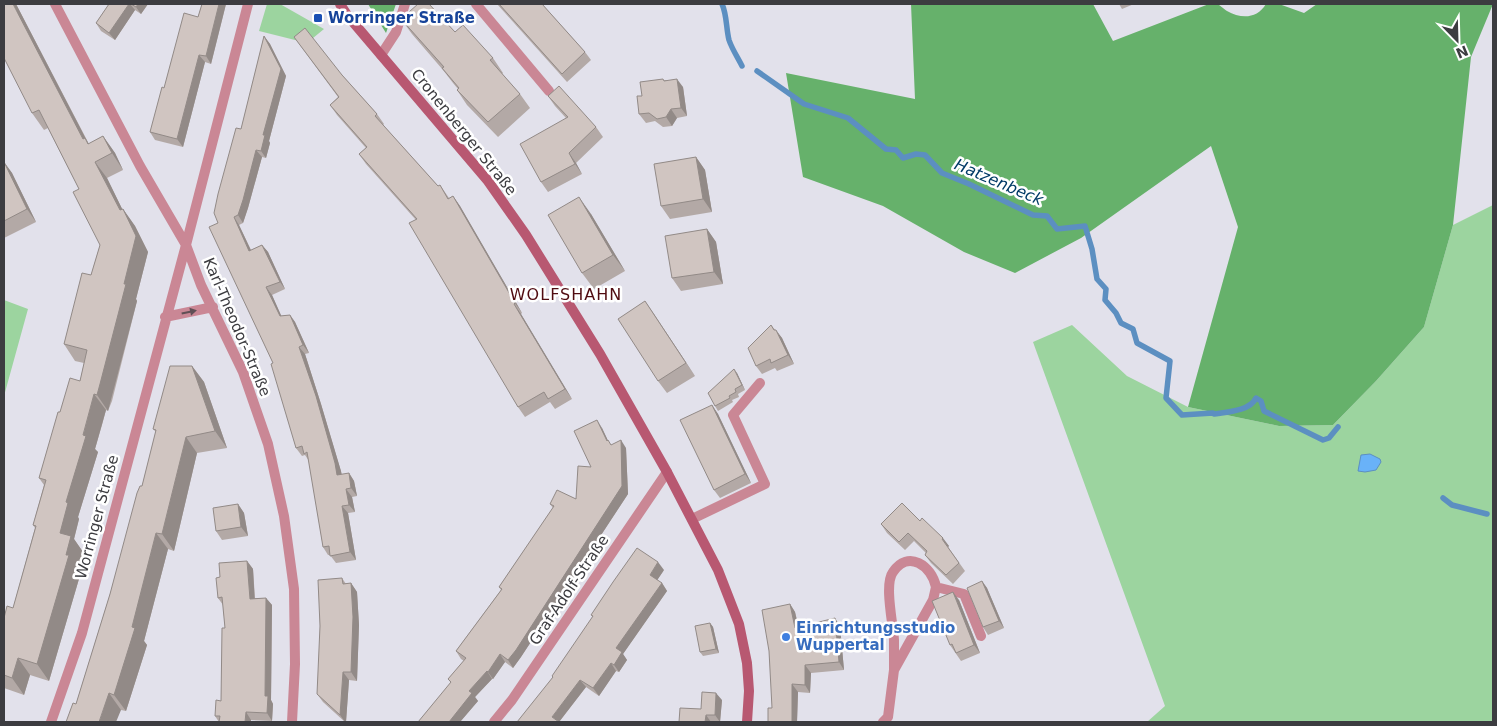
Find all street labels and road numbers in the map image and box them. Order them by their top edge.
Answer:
street label: Cronenberger Straße [407,65,521,199]
street label: Karl-Theodor-Straße [200,255,274,399]
street label: Worringer Straße [72,453,122,581]
street label: Graf-Adolf-Straße [526,532,612,648]

